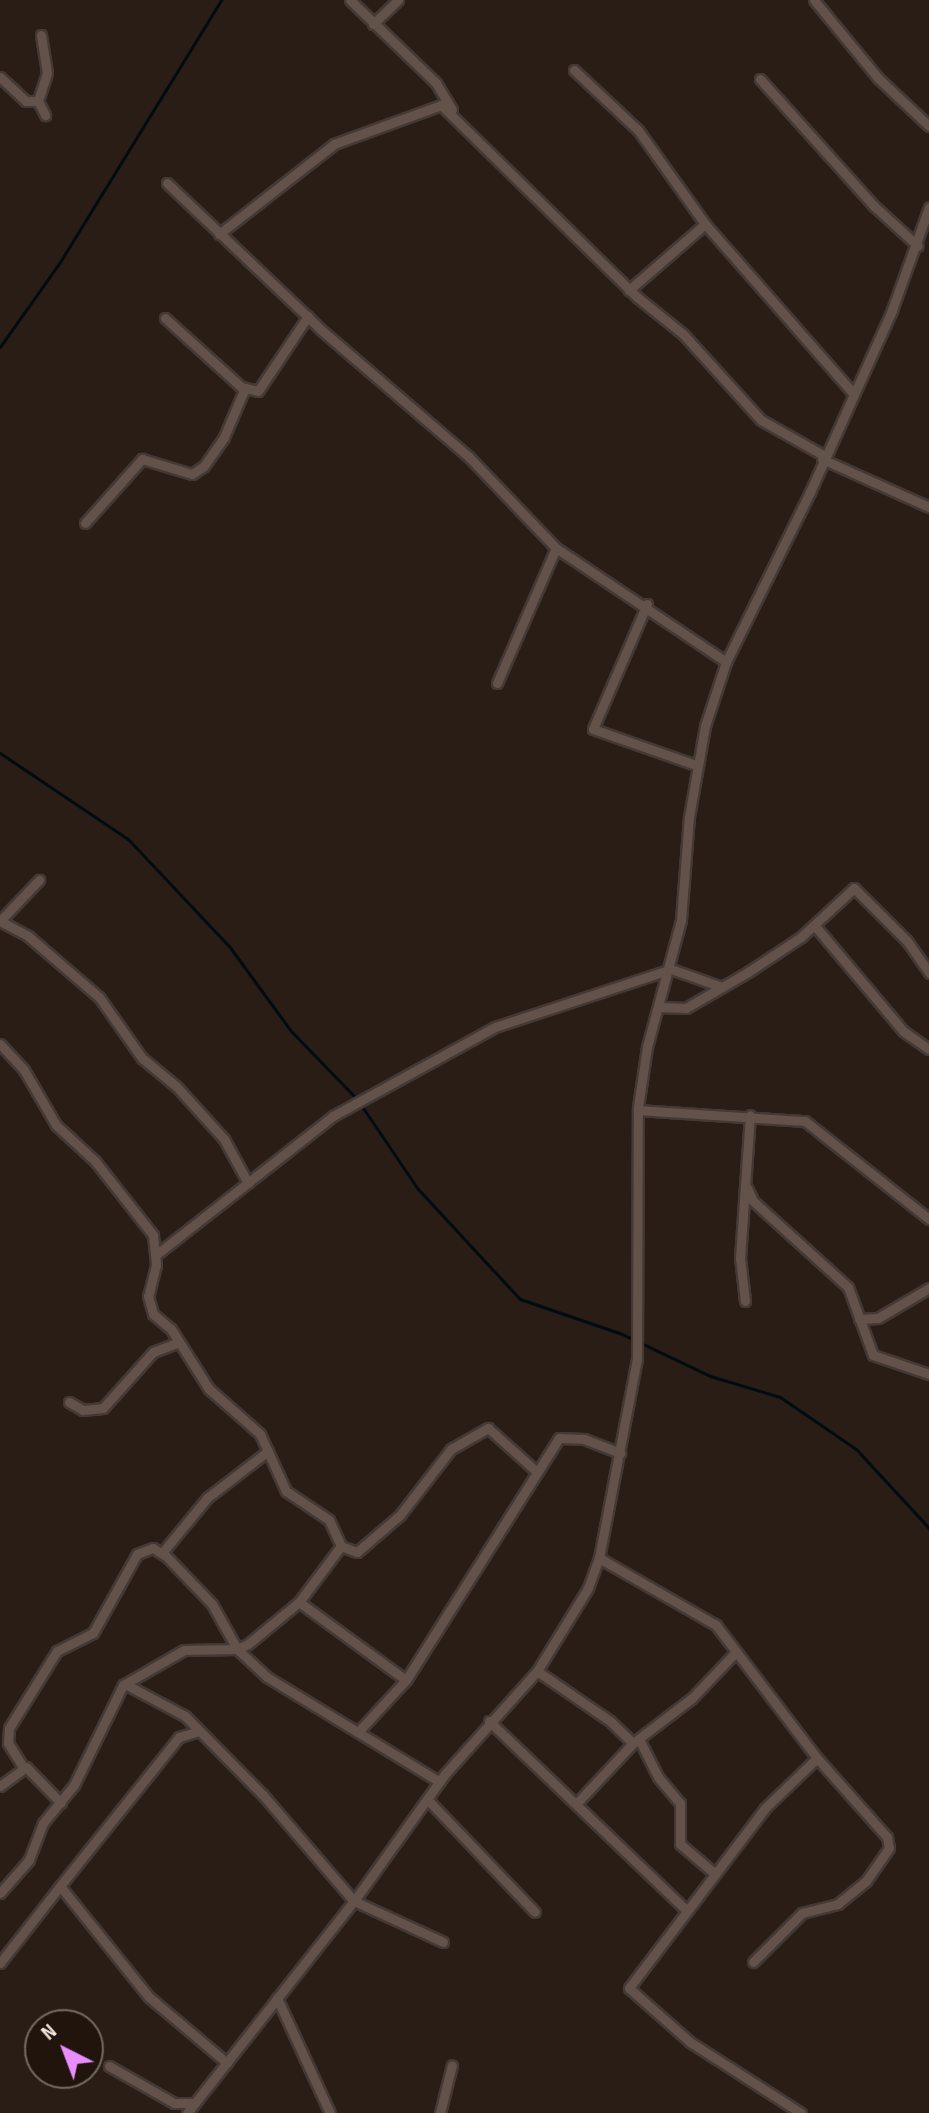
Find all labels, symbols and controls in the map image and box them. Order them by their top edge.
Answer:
north arrow [24,2009,104,2089]
text: N [36,2018,62,2046]

